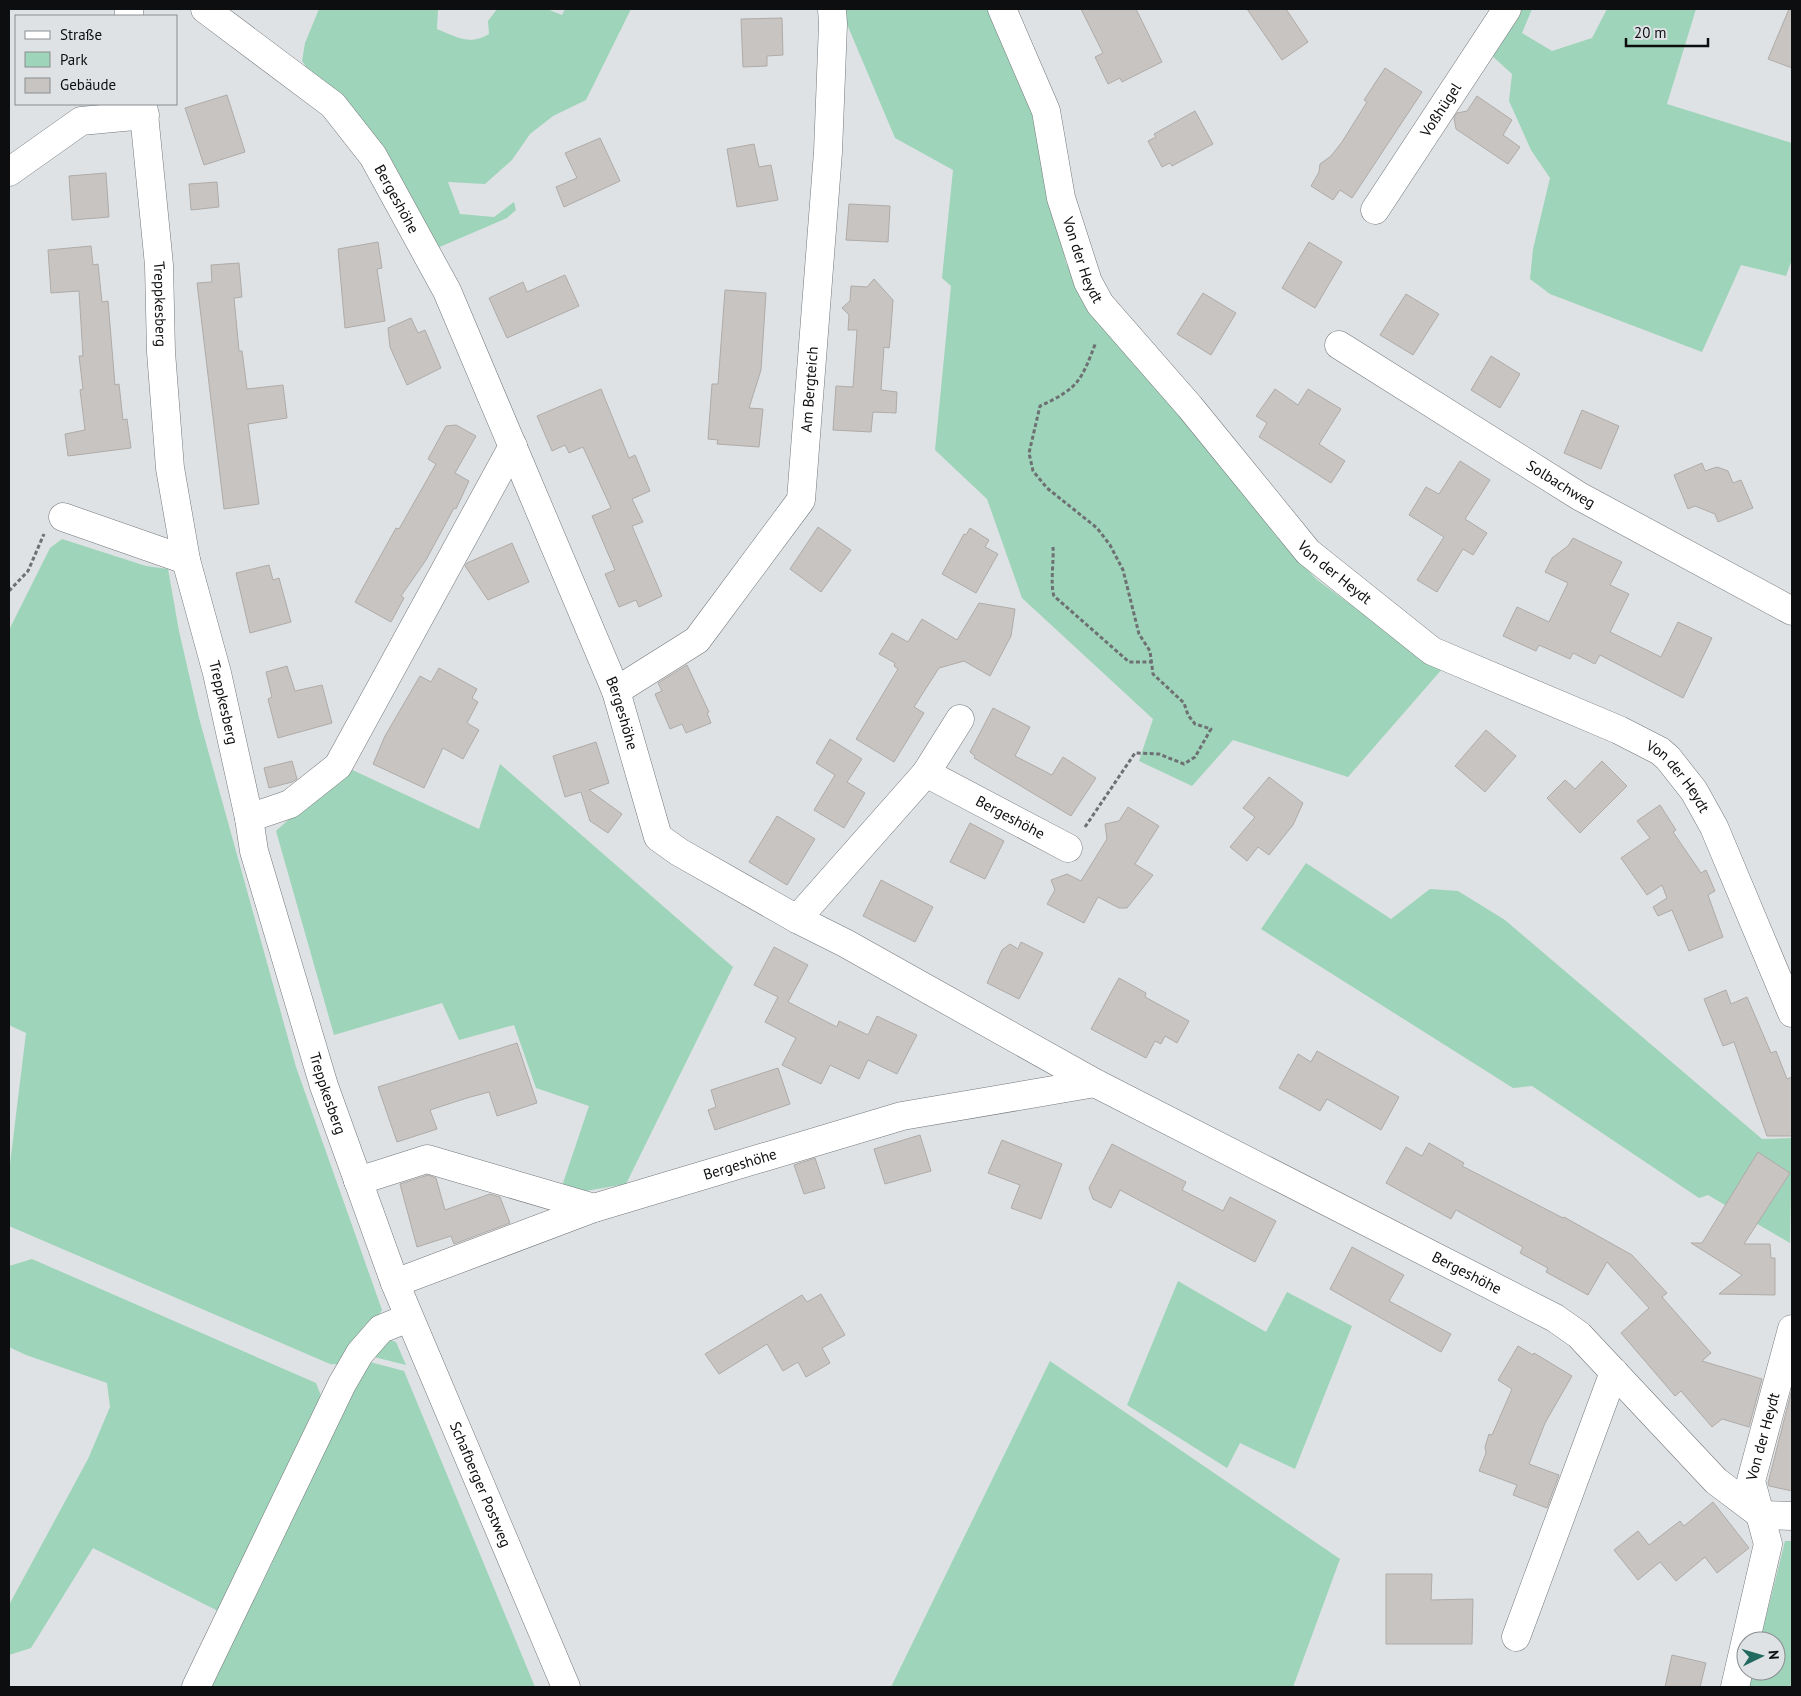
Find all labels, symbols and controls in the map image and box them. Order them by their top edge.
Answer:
legend [15,15,178,105]
scale bar [1626,15,1708,47]
text: 20 m [1634,23,1667,42]
text: Straße [60,25,102,44]
text: Park [60,50,88,69]
text: Gebäude [60,75,116,94]
street label: Voßhügel [1415,78,1465,141]
street label: Bergeshöhe [371,161,424,237]
street label: Von der Heydt [1058,213,1108,306]
street label: Treppkesberg [150,260,171,347]
street label: Am Bergteich [796,346,822,433]
street label: Solbachweg [1523,455,1599,512]
street label: Von der Heydt [1293,536,1376,608]
street label: Treppkesberg [205,658,243,746]
street label: Bergeshöhe [602,673,642,752]
street label: Von der Heydt [1642,735,1714,816]
street label: Bergeshöhe [973,791,1048,843]
street label: Treppkesberg [305,1050,351,1137]
street label: Bergeshöhe [701,1144,779,1184]
street label: Bergeshöhe [1429,1247,1505,1298]
street label: Von der Heydt [1741,1390,1783,1484]
street label: Schafberger Postweg [446,1419,516,1550]
north arrow [1736,1631,1786,1681]
text: N [1765,1649,1783,1660]

